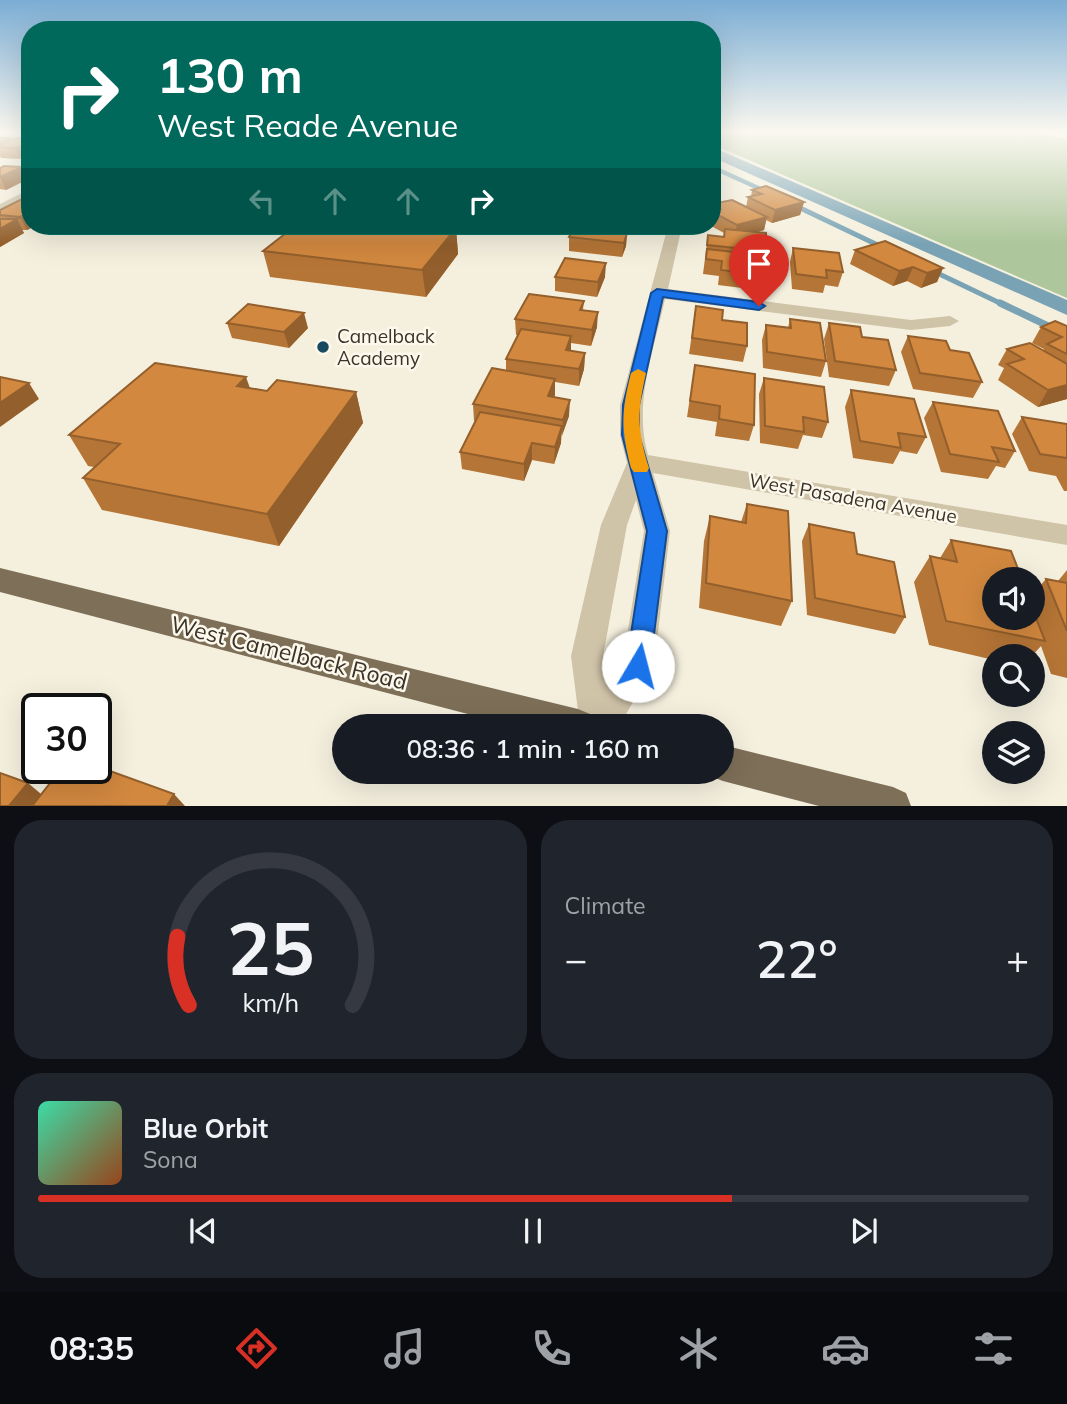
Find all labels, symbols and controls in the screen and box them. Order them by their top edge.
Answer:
text: 130 m [157,44,303,105]
icon: right [42,49,133,140]
text: West Reade Avenue [157,105,458,145]
icon: left [243,182,281,220]
icon: ahead [316,182,354,220]
icon: ahead [389,182,427,220]
icon: right [462,182,500,220]
pin [729,234,789,306]
icon: arrive [740,245,778,283]
place label: Camelback Academy [337,324,435,370]
marker: Camelback Academy [315,339,331,355]
street label: West Pasadena Avenue [747,468,959,528]
map controls [982,567,1045,784]
button: sound [982,567,1045,630]
street label: West Camelback Road [168,609,410,696]
position arrow [601,629,675,703]
button: search [982,644,1045,707]
speed limit sign: 30 [21,693,112,784]
button: layers [982,721,1045,784]
text: 08:36 · 1 min · 160 m [406,732,660,765]
text: Climate [565,891,646,920]
text: 25 [227,903,314,994]
text: 22° [756,926,838,991]
text: − [565,935,587,983]
text: + [1006,935,1029,983]
text: km/h [242,987,299,1018]
text: Blue Orbit [143,1112,268,1145]
text: Sona [143,1145,198,1174]
icon: previous [184,1212,222,1250]
icon: pause [514,1212,552,1250]
icon: next [845,1212,883,1250]
icon: directions [232,1324,281,1373]
icon: music [380,1324,429,1373]
icon: phone [527,1324,576,1373]
icon: climate [674,1324,723,1373]
icon: car [821,1324,870,1373]
icon: filters [969,1324,1018,1373]
text: 08:35 [49,1328,134,1368]

